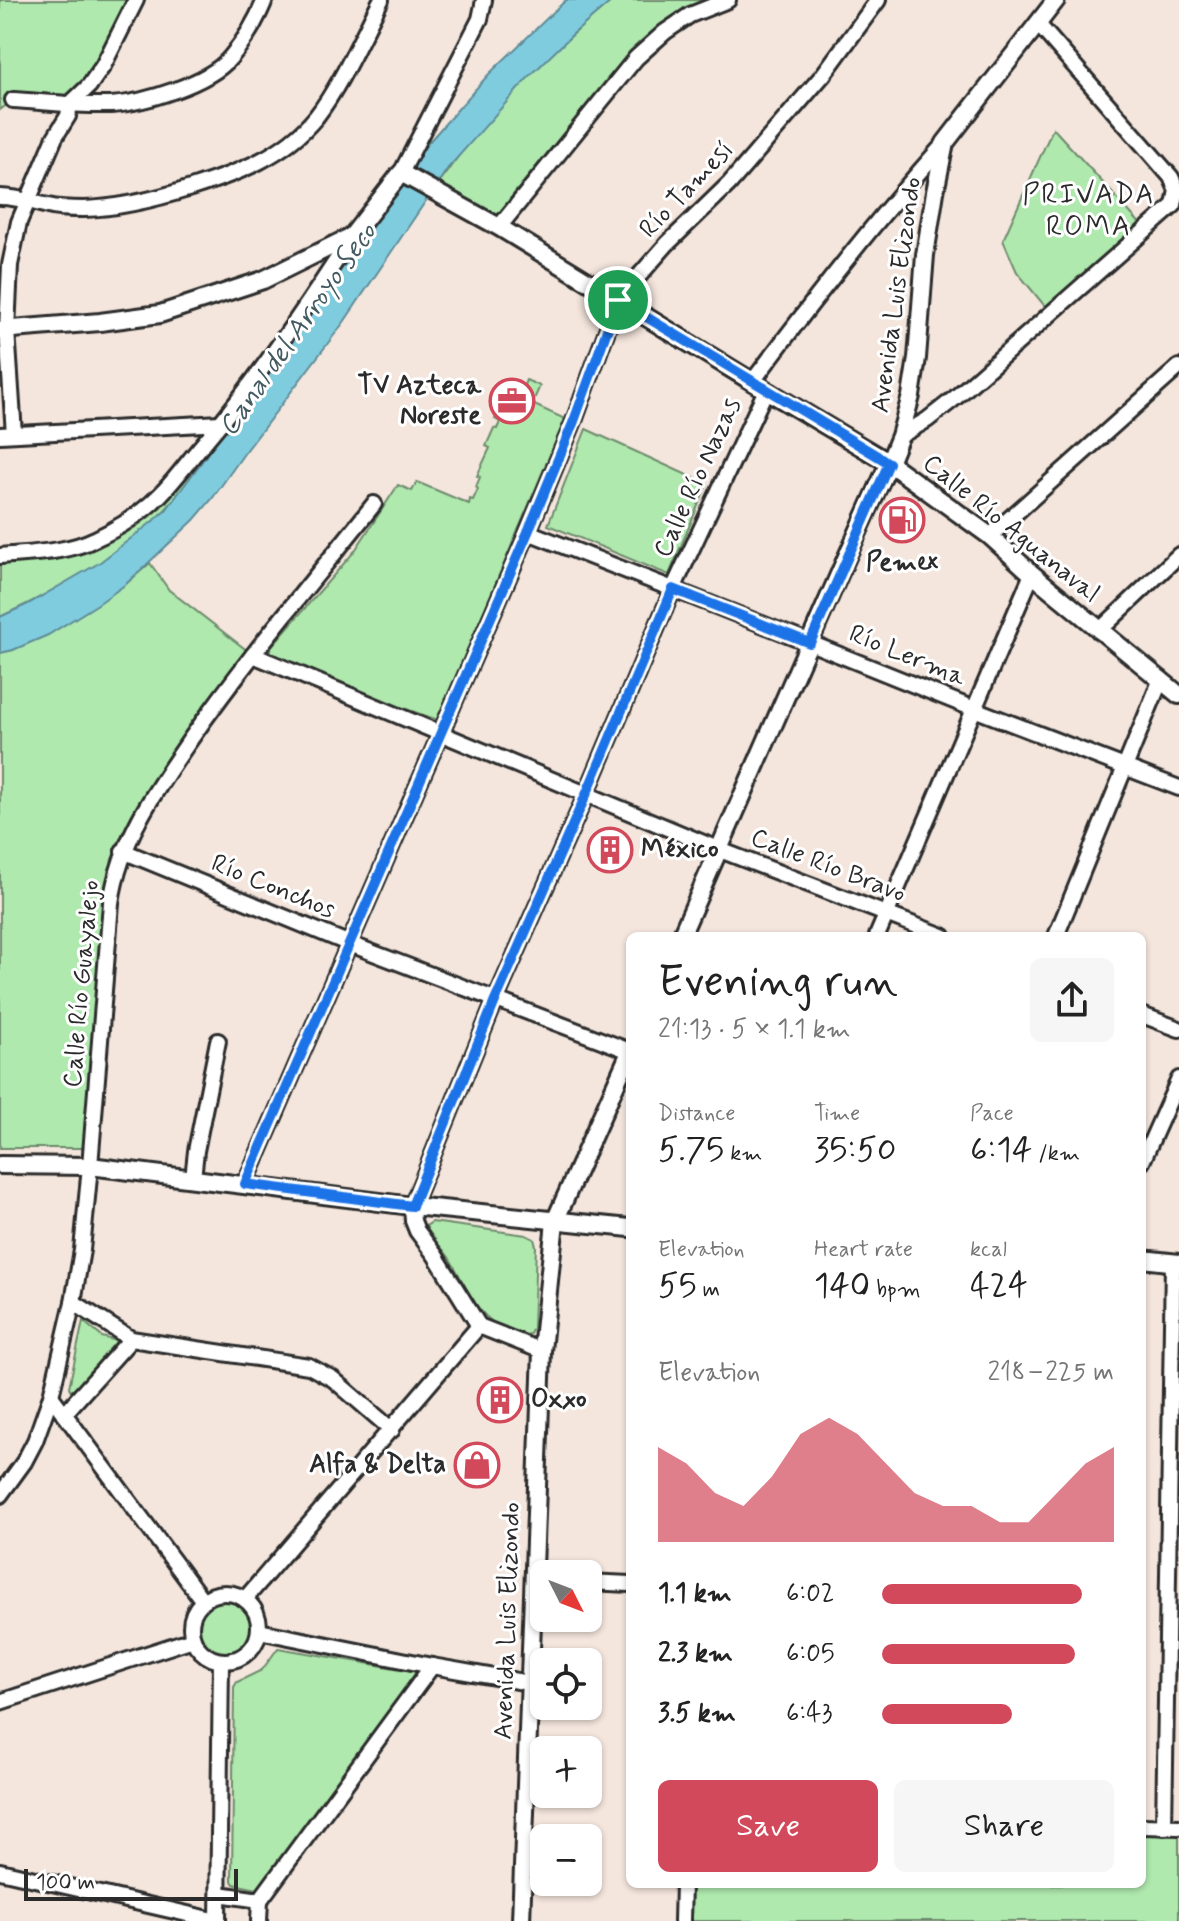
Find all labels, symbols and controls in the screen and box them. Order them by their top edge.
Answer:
street label: Río Tamesí [632,134,742,246]
street label: Avenida Luis Elizondo [864,175,930,415]
district label: PRIVADA ROMA [1022,177,1156,246]
water label: Canal del Arroyo Seco [211,215,386,444]
pin [584,266,652,334]
icon: arrive [596,278,640,322]
place label: TV Azteca Noreste [358,369,482,433]
office icon: TV Azteca Noreste [488,377,536,425]
street label: Calle Río Nazas [646,393,750,563]
street label: Calle Río Aguanaval [915,447,1107,611]
fuel station icon: Pemex [878,496,926,544]
place label: Pemex [866,546,939,580]
street label: Río Lerma [844,617,971,695]
street label: Calle Río Bravo [746,821,910,911]
building icon: México [586,826,634,874]
place label: México [641,833,719,867]
street label: Río Conchos [206,847,340,927]
street label: Calle Río Guayalejo [56,879,108,1089]
text: Evening run [658,954,898,1012]
button: share [1030,958,1114,1042]
text: 21:13 · 5 × 1.1 km [658,1013,851,1047]
text: Distance [658,1100,735,1128]
text: Time [814,1100,860,1128]
text: Pace [970,1100,1014,1128]
text: 5.75 [658,1128,724,1173]
text: 35:50 [814,1128,896,1173]
text: 6:14 [970,1128,1032,1173]
text: km [724,1140,762,1168]
text: /km [1032,1140,1080,1168]
text: Elevation [658,1236,745,1264]
text: Heart rate [814,1236,913,1264]
text: kcal [970,1236,1007,1264]
text: 55 [658,1264,697,1309]
text: 140 [814,1264,870,1309]
text: 424 [970,1264,1028,1309]
text: m [697,1276,720,1304]
text: bpm [870,1276,921,1304]
text: Elevation [658,1356,760,1390]
text: 218–225 m [987,1356,1114,1390]
building icon: Oxxo [476,1376,524,1424]
place label: Oxxo [531,1383,587,1417]
shop icon: Alfa & Delta [453,1441,501,1489]
place label: Alfa & Delta [309,1448,446,1482]
street label: Avenida Luis Elizondo [487,1502,529,1740]
north arrow [530,1560,602,1632]
map controls [530,1560,602,1896]
text: 1.1 km [658,1577,732,1611]
text: 6:02 [786,1577,835,1611]
text: 2.3 km [658,1637,733,1671]
text: 6:05 [786,1637,835,1671]
button: locate [530,1648,602,1720]
text: 3.5 km [658,1697,736,1731]
text: 6:43 [786,1697,832,1731]
button: + [530,1736,602,1808]
button: Save [658,1780,878,1872]
button: Share [894,1780,1114,1872]
button: − [530,1824,602,1896]
scale bar [24,1865,238,1901]
text: 100 m [36,1869,95,1897]

